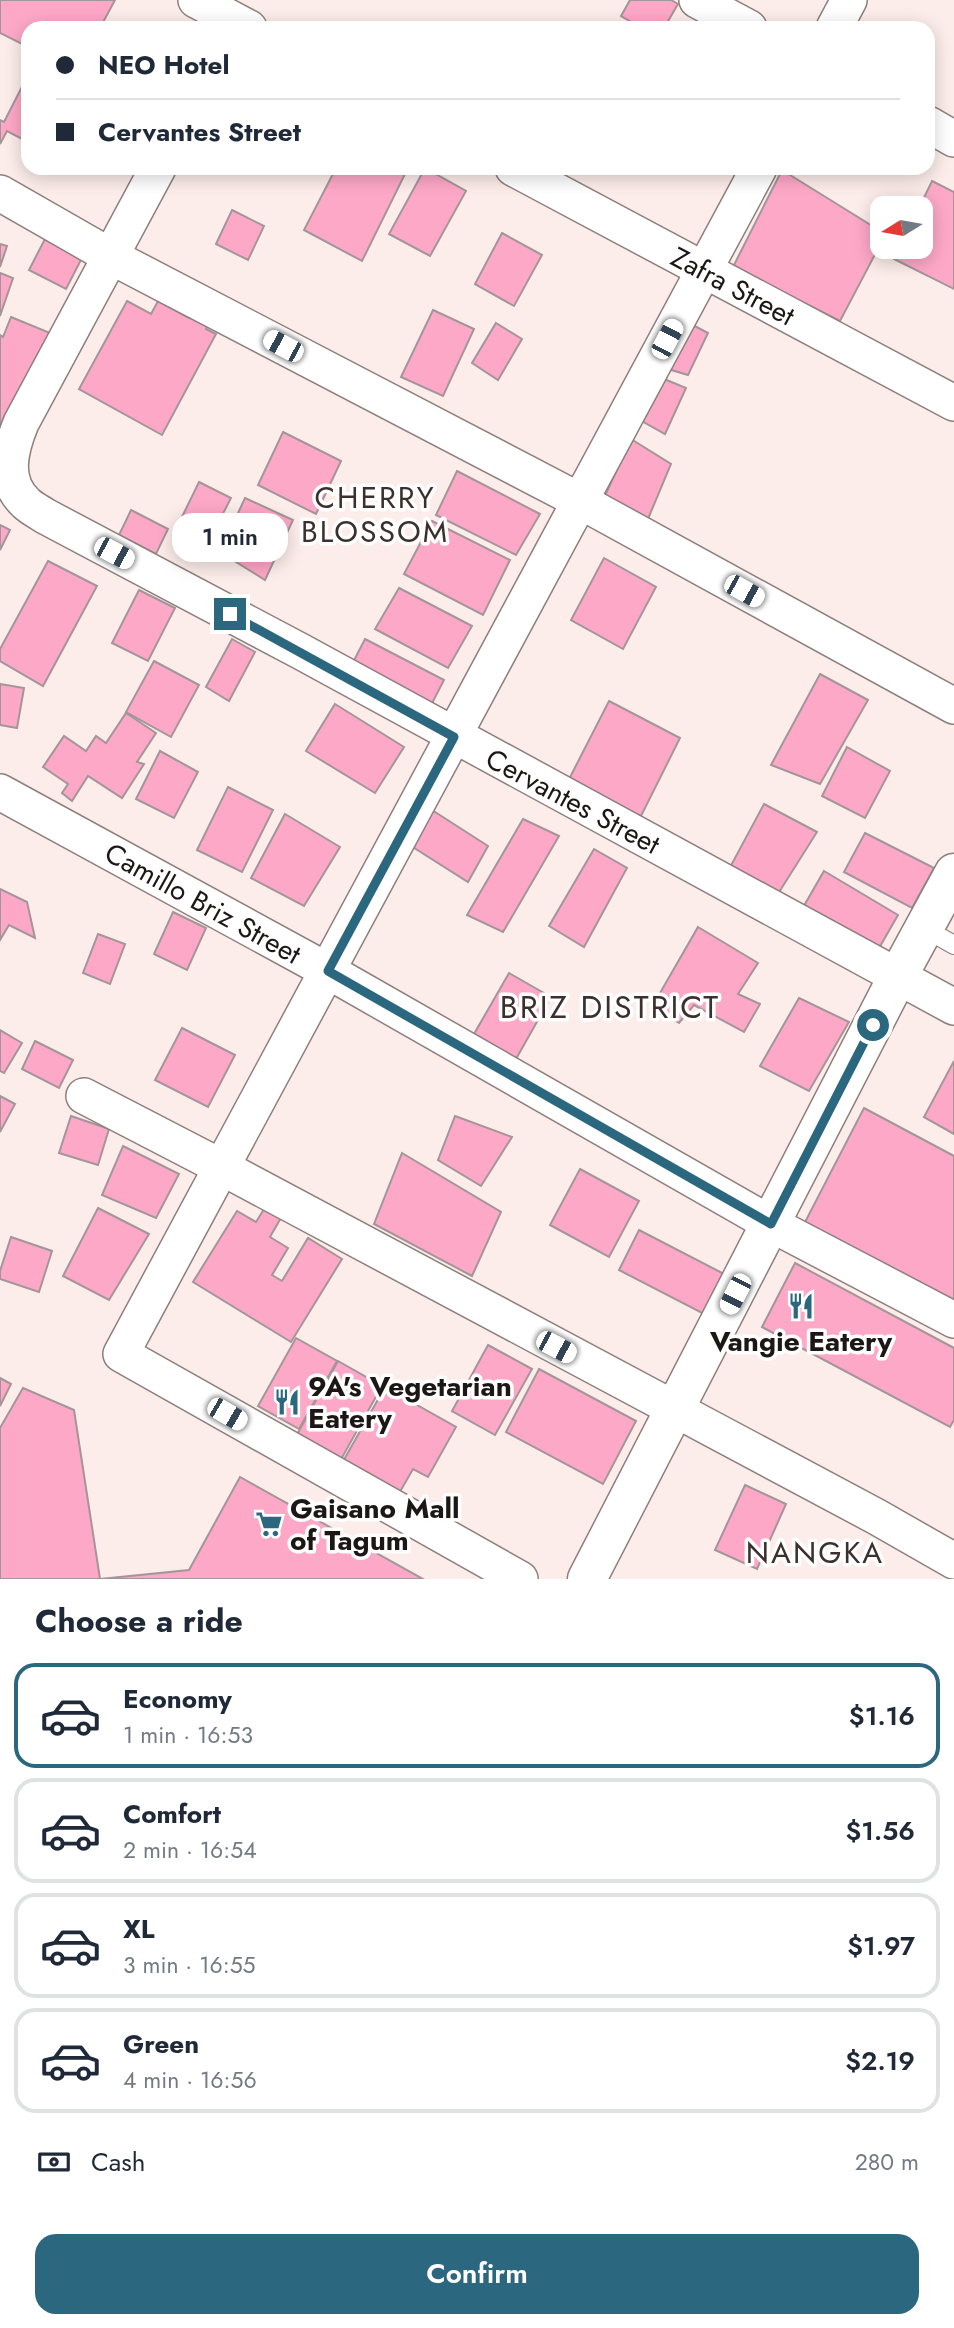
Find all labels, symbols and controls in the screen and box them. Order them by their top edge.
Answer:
text: NEO Hotel [98,46,229,84]
text: Cervantes Street [98,113,301,151]
north arrow [870,196,933,259]
map controls [870,196,933,259]
street label: Zafra Street [664,237,802,336]
car [648,316,687,362]
car [260,327,307,365]
district label: CHERRY BLOSSOM [301,476,449,553]
callout: 1 min [172,512,288,562]
text: 1 min [202,520,258,554]
car [91,534,138,572]
car [721,572,768,610]
route end [214,598,246,630]
street label: Cervantes Street [478,738,667,865]
street label: Camillo Briz Street [97,832,309,975]
district label: BRIZ DISTRICT [500,984,720,1030]
route start [857,1009,889,1041]
car [717,1271,754,1317]
restaurant icon: Vangie Eatery [786,1291,816,1321]
place label: Vangie Eatery [709,1321,892,1362]
car [533,1328,580,1366]
place label: 9A's Vegetarian Eatery [308,1366,512,1439]
restaurant icon: 9A's Vegetarian Eatery [272,1387,302,1417]
car [204,1394,251,1434]
place label: Gaisano Mall of Tagum [290,1488,460,1561]
supermarket icon: Gaisano Mall of Tagum [254,1509,284,1539]
district label: NANGKA [746,1531,884,1574]
text: Choose a ride [35,1598,243,1644]
text: Economy [123,1680,232,1718]
icon: car [39,1684,102,1747]
text: $1.16 [849,1697,915,1735]
text: 1 min · 16:53 [123,1718,253,1752]
text: Comfort [123,1795,221,1833]
icon: car [39,1799,102,1862]
text: $1.56 [845,1812,915,1850]
text: 2 min · 16:54 [123,1833,257,1867]
text: XL [123,1910,155,1948]
icon: car [39,1914,102,1977]
text: $1.97 [847,1927,915,1965]
text: 3 min · 16:55 [123,1948,256,1982]
text: Green [123,2025,199,2063]
icon: car [39,2029,102,2092]
text: $2.19 [845,2042,915,2080]
text: 4 min · 16:56 [123,2063,257,2097]
icon: cash [35,2143,73,2181]
text: Cash [91,2143,145,2181]
text: 280 m [855,2145,919,2179]
button: Confirm [35,2234,919,2314]

